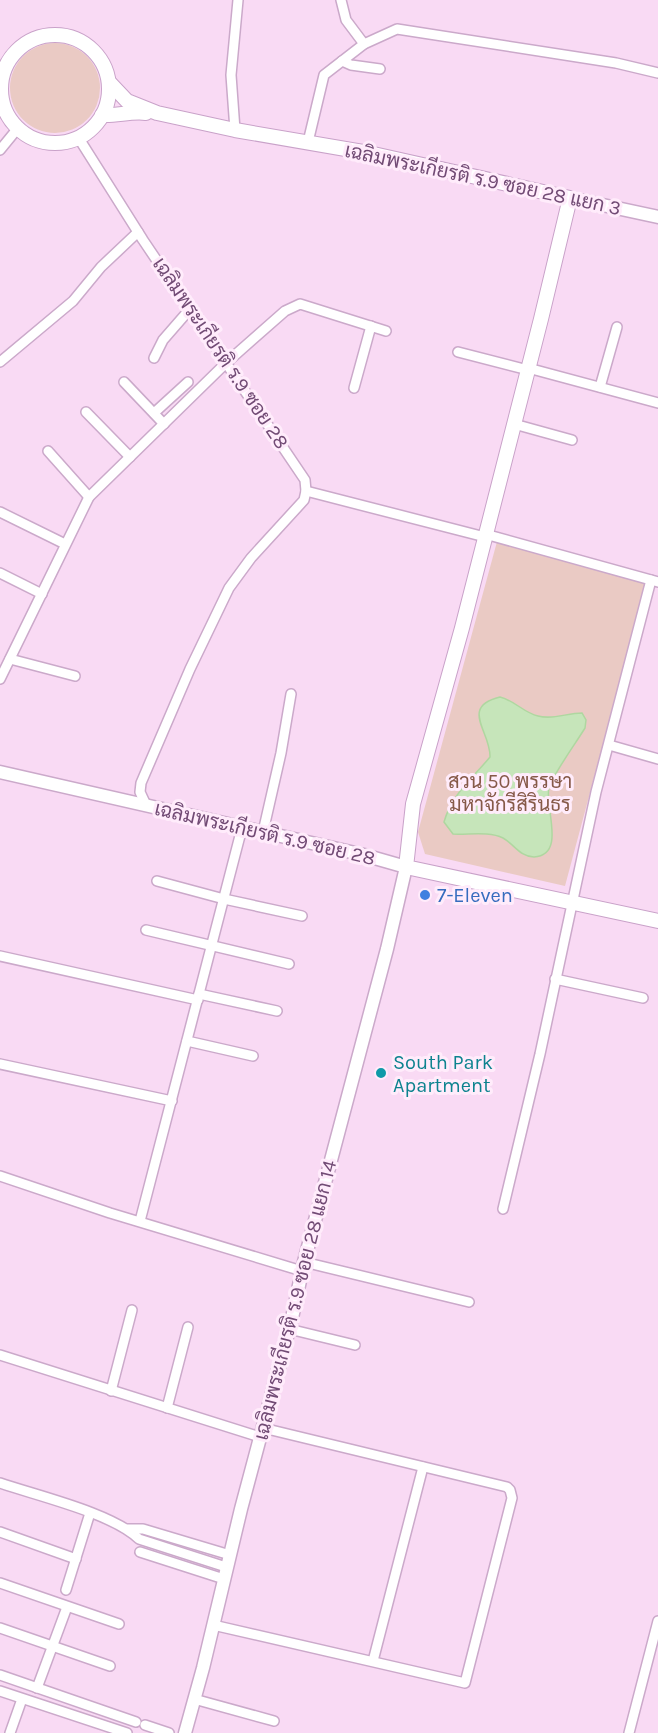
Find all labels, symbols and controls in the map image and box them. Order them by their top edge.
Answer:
street label: เฉลิมพระเกียรติ ร.9 ซอย 28 แยก 3 [343,137,623,220]
street label: เฉลิมพระเกียรติ ร.9 ซอย 28 [148,252,295,453]
park label: สวน 50 พรรษา มหาจักรีสิรินธร [448,770,572,816]
street label: เฉลิมพระเกียรติ ร.9 ซอย 28 [152,795,378,870]
place label: 7-Eleven [437,884,513,907]
marker: 7-Eleven [418,888,432,902]
place label: South Park Apartment [393,1051,493,1097]
marker: South Park Apartment [374,1066,388,1080]
street label: เฉลิมพระเกียรติ ร.9 ซอย 28 แยก 14 [248,1157,341,1442]

